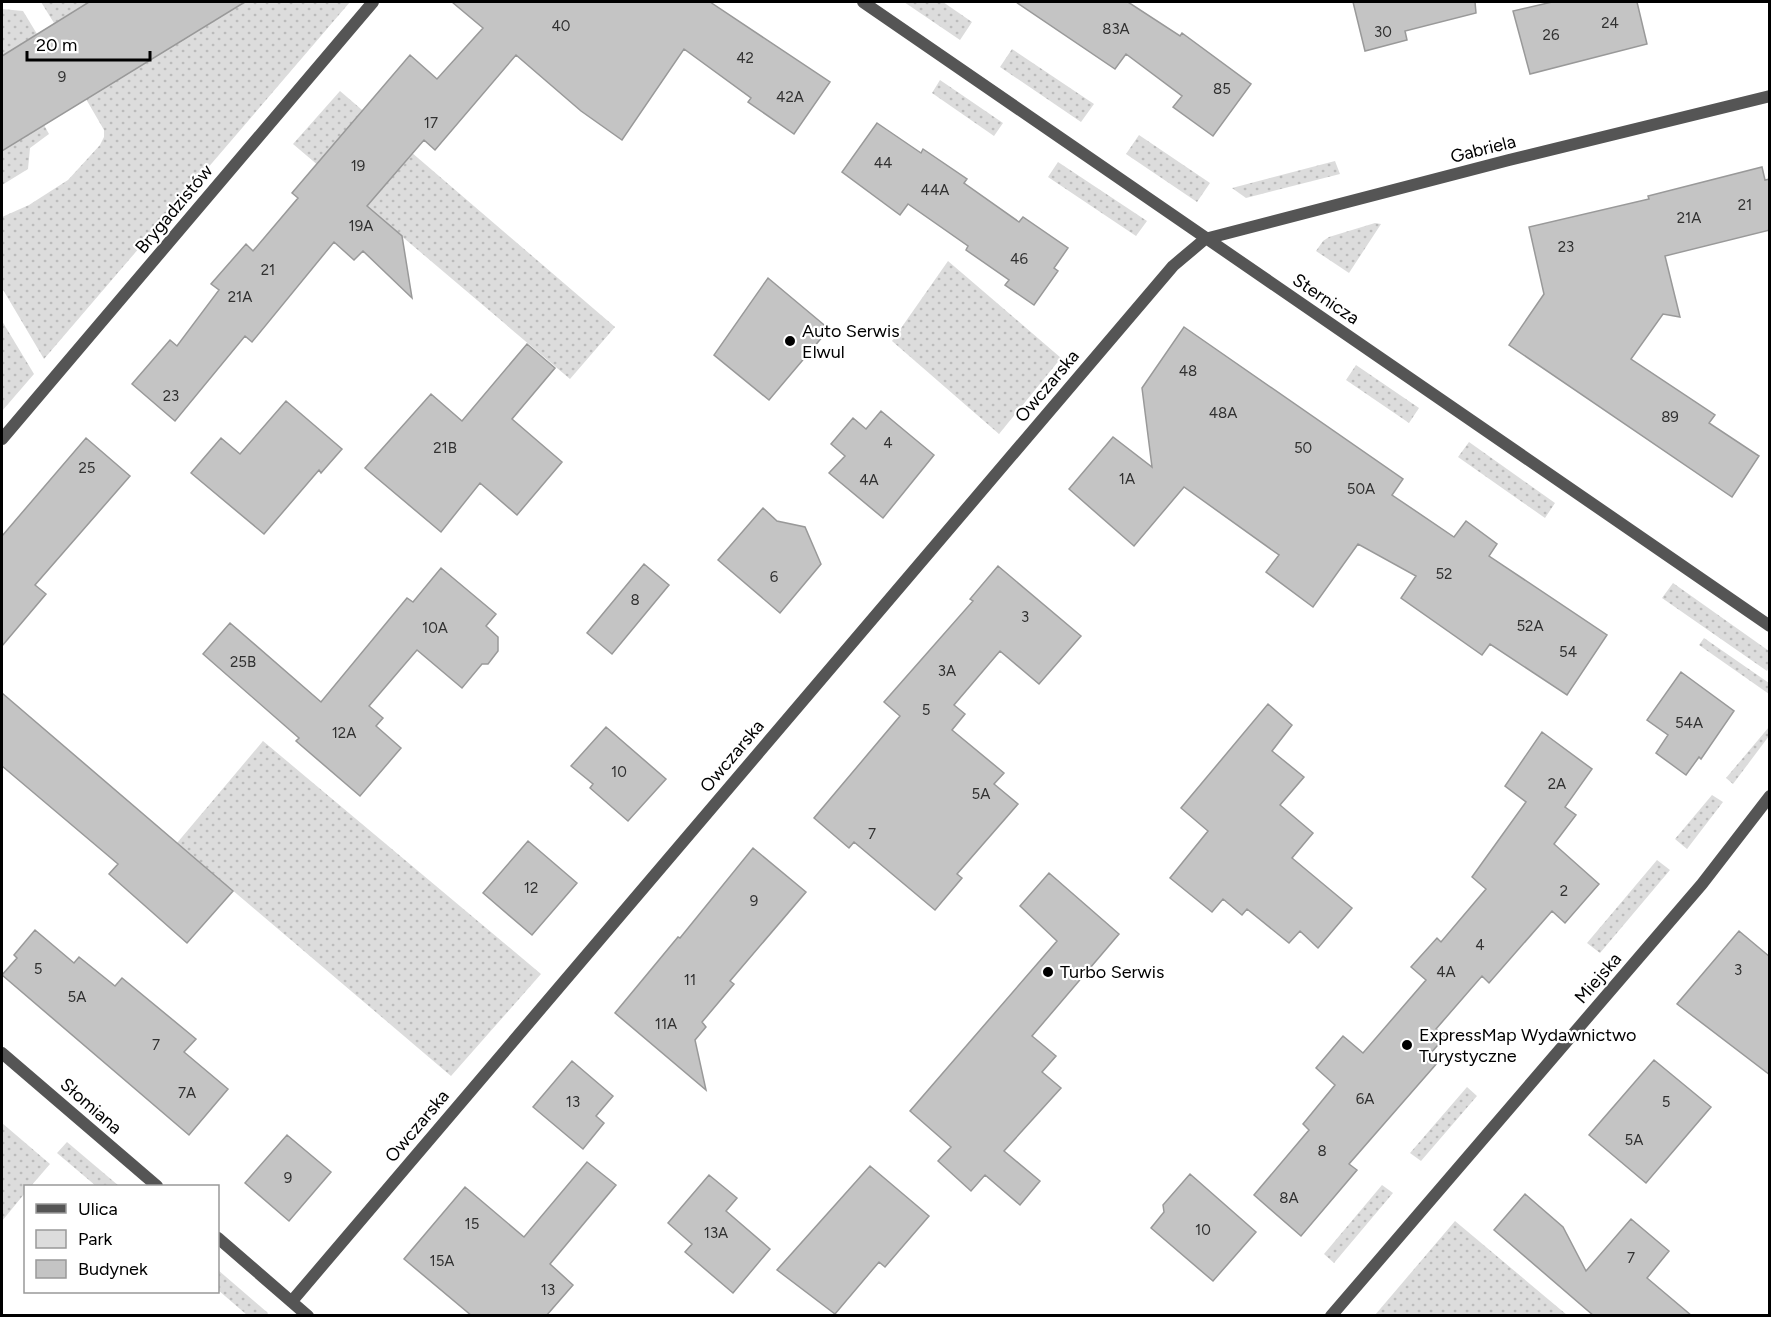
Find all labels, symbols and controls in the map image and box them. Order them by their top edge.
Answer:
house number: 24 [1601,14,1619,32]
house number: 40 [552,17,570,35]
house number: 83A [1102,20,1130,38]
house number: 30 [1374,23,1392,41]
scale bar [27,24,150,62]
house number: 26 [1543,26,1560,44]
text: 20 m [36,34,77,56]
house number: 42 [736,49,754,67]
house number: 9 [58,68,66,86]
house number: 85 [1213,80,1231,98]
house number: 42A [776,88,804,106]
house number: 17 [424,114,438,132]
street label: Gabriela [1448,130,1518,168]
house number: 44 [874,154,892,172]
house number: 19 [351,157,365,175]
street label: Brygadzistów [131,160,217,258]
house number: 44A [921,181,949,199]
house number: 21 [1738,196,1752,214]
house number: 21A [1677,209,1701,227]
house number: 19A [349,217,373,235]
house number: 23 [1558,238,1574,256]
house number: 46 [1010,250,1028,268]
house number: 21 [261,261,275,279]
street label: Sternicza [1288,269,1364,329]
house number: 21A [228,288,252,306]
place label: Auto Serwis Elwul [802,320,900,363]
marker: Auto Serwis Elwul [783,334,797,348]
street label: Owczarska [1010,345,1084,427]
house number: 48 [1179,362,1197,380]
house number: 23 [163,387,179,405]
house number: 48A [1209,404,1237,422]
house number: 89 [1661,408,1679,426]
house number: 4 [883,434,893,452]
house number: 21B [433,439,457,457]
house number: 50 [1294,439,1312,457]
house number: 25 [78,459,96,477]
house number: 1A [1119,470,1135,488]
house number: 4A [859,471,879,489]
house number: 50A [1347,480,1375,498]
house number: 52 [1435,565,1453,583]
house number: 6 [770,568,779,586]
house number: 8 [630,591,640,609]
house number: 3 [1021,608,1029,626]
house number: 52A [1516,617,1544,635]
house number: 10A [422,619,448,637]
house number: 54 [1559,643,1577,661]
house number: 25B [230,653,256,671]
house number: 3A [938,662,956,680]
house number: 5 [922,701,930,719]
house number: 54A [1675,714,1703,732]
street label: Owczarska [695,715,769,797]
house number: 12A [332,724,356,742]
house number: 10 [611,763,627,781]
house number: 2A [1548,775,1566,793]
house number: 5A [972,785,990,803]
house number: 7 [868,825,876,843]
house number: 12 [524,879,538,897]
house number: 2 [1560,882,1568,900]
house number: 9 [750,892,758,910]
house number: 4 [1475,936,1485,954]
street label: Miejska [1570,948,1626,1008]
house number: 5 [34,960,42,978]
place label: Turbo Serwis [1060,961,1164,983]
house number: 3 [1734,961,1742,979]
house number: 4A [1436,963,1456,981]
marker: Turbo Serwis [1041,965,1055,979]
house number: 11 [684,971,696,989]
house number: 5A [68,988,86,1006]
house number: 11A [655,1015,677,1033]
place label: ExpressMap Wydawnictwo Turystyczne [1419,1024,1636,1067]
house number: 7 [152,1036,160,1054]
marker: ExpressMap Wydawnictwo Turystyczne [1400,1038,1414,1052]
street label: Słomiana [56,1073,126,1139]
house number: 7A [178,1084,196,1102]
street label: Owczarska [380,1085,454,1167]
house number: 6A [1356,1090,1374,1108]
house number: 13 [566,1093,580,1111]
house number: 5 [1662,1093,1670,1111]
house number: 5A [1625,1131,1643,1149]
house number: 8 [1317,1142,1327,1160]
house number: 9 [284,1169,292,1187]
legend [24,1185,219,1293]
house number: 8A [1279,1189,1299,1207]
text: Ulica [78,1198,118,1220]
house number: 15 [465,1215,479,1233]
house number: 10 [1195,1221,1211,1239]
house number: 13A [704,1224,728,1242]
text: Park [78,1228,113,1250]
house number: 7 [1627,1249,1635,1267]
house number: 15A [430,1252,454,1270]
text: Budynek [78,1258,148,1280]
house number: 13 [541,1281,555,1299]

